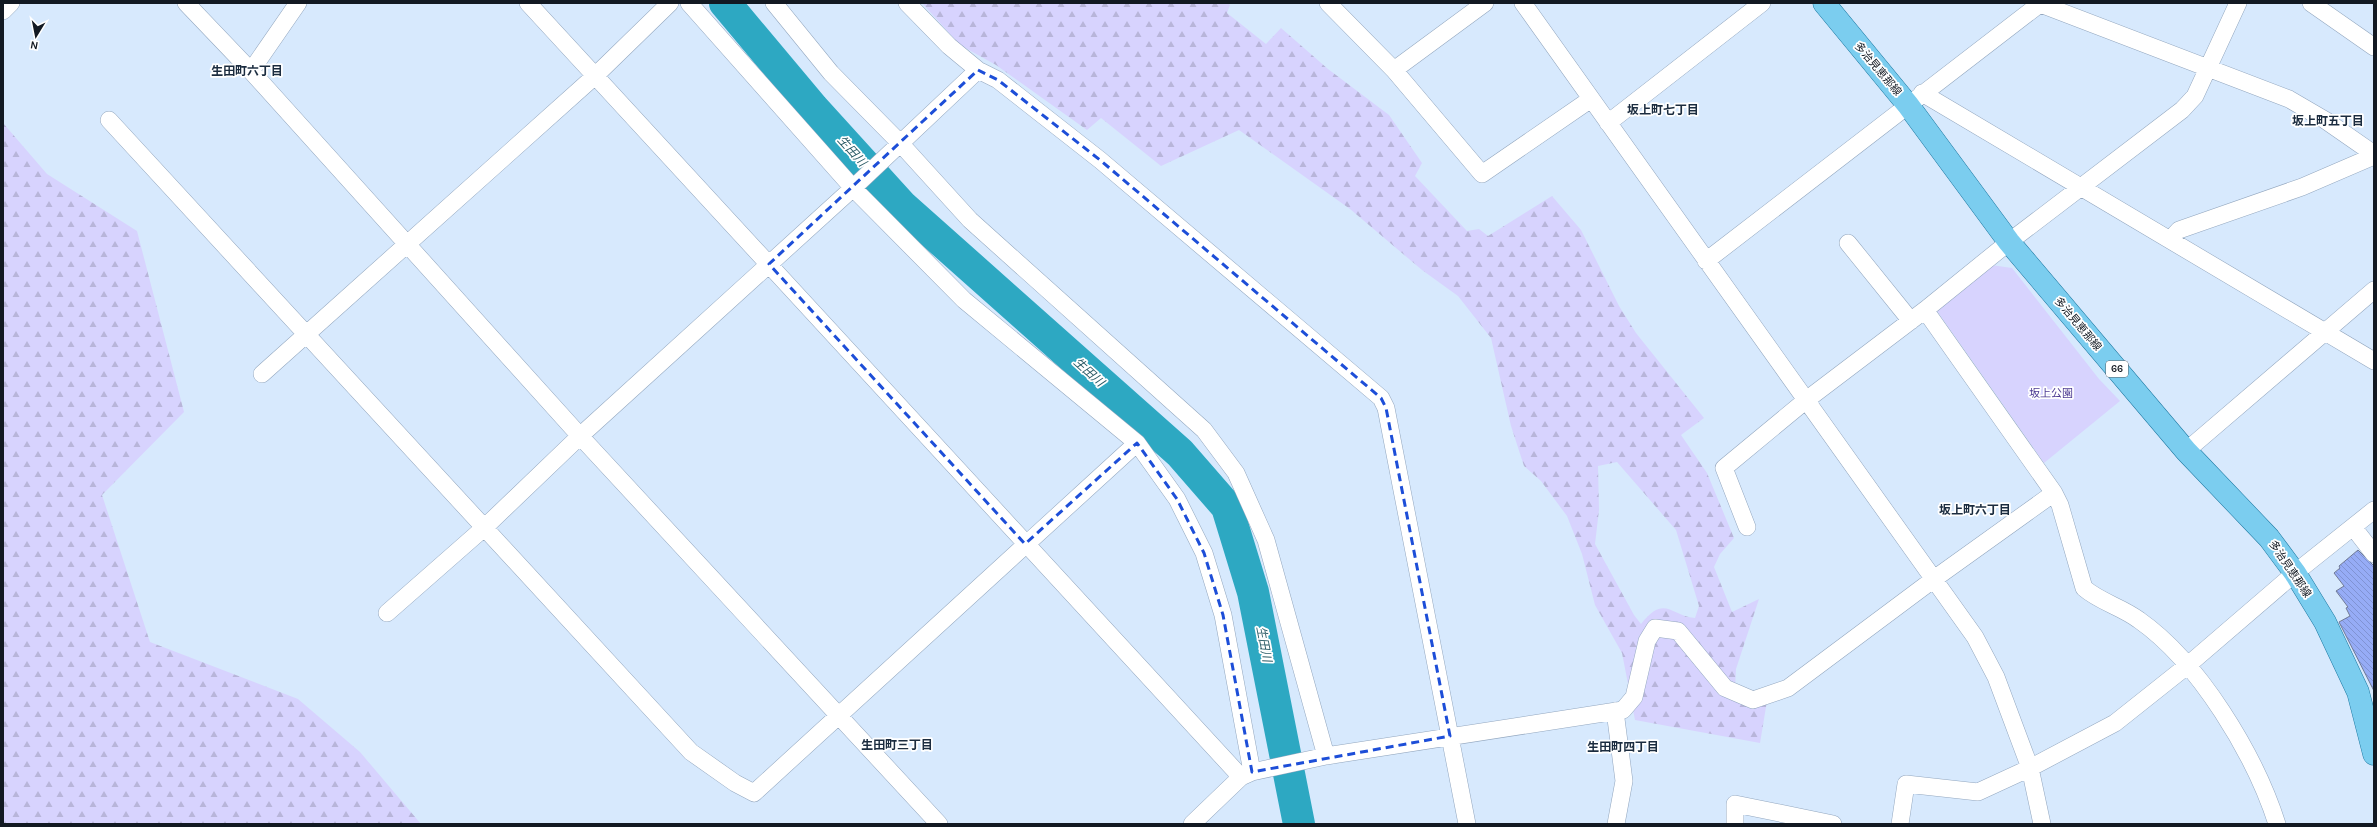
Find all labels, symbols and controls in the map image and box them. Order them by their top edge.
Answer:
north arrow [16,16,56,56]
text: N [29,38,39,52]
street label: 多治見恵那線 [1852,40,1904,98]
district label: 生田町六丁目 [211,64,283,78]
district label: 坂上町七丁目 [1627,103,1699,117]
district label: 坂上町五丁目 [2292,114,2364,128]
water label: 生田川 [835,133,871,171]
street label: 多治見恵那線 [2052,295,2104,353]
water label: 生田川 [1071,355,1109,391]
road number: 66 [2106,361,2128,377]
park label: 坂上公園 [2029,387,2073,400]
district label: 坂上町六丁目 [1939,503,2011,517]
street label: 多治見恵那線 [2266,538,2314,600]
water label: 生田川 [1254,625,1275,665]
district label: 生田町三丁目 [861,738,933,752]
district label: 生田町四丁目 [1587,740,1659,754]

